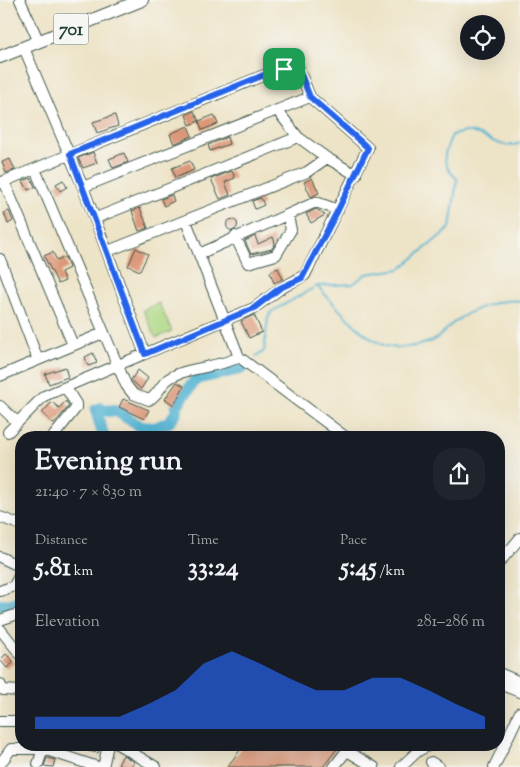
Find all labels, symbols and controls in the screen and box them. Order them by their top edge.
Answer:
road number: 701 [54,13,88,44]
map controls [460,15,505,60]
button: locate [460,15,505,60]
pin [263,48,305,90]
icon: arrive [270,55,298,83]
text: Evening run [35,442,182,482]
button: share [433,448,485,500]
text: 21:40 · 7 × 830 m [35,481,142,504]
text: Distance [35,531,88,551]
text: Time [188,531,219,551]
text: Pace [340,531,367,551]
text: 5.81 [35,551,71,587]
text: 33:24 [188,551,239,587]
text: 5:45 [340,551,377,587]
text: km [71,562,93,582]
text: /km [377,562,405,582]
text: Elevation [35,611,100,634]
text: 281–286 m [416,611,485,634]

